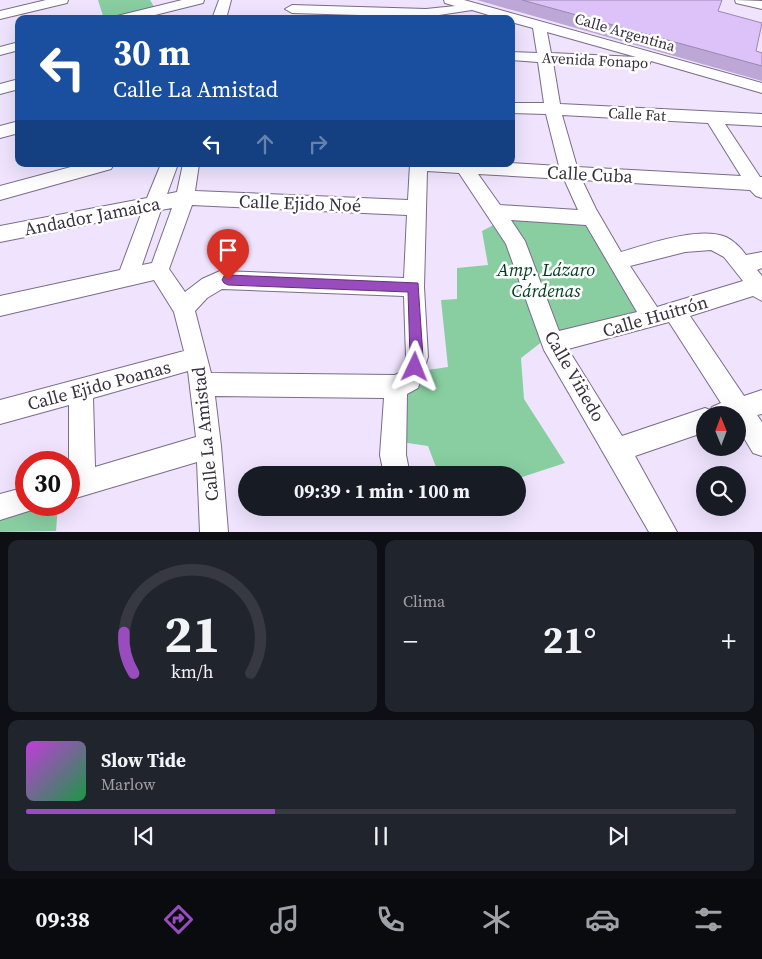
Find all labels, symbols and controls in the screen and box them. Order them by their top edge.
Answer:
street label: Calle Argentina [572,8,678,56]
text: 30 m [113,29,190,77]
icon: left [30,35,95,100]
street label: Avenida Fonapo [541,47,649,73]
text: Calle La Amistad [113,74,278,104]
street label: Calle Fat [608,102,667,126]
icon: left [198,130,226,158]
icon: ahead [251,130,279,158]
icon: right [304,130,332,158]
street label: Calle Cuba [546,159,634,189]
street label: Calle Ejido Noé [239,188,361,218]
street label: Andador Jamaica [22,190,163,241]
pin [207,229,249,280]
icon: arrive [214,236,242,264]
park label: Amp. Lázaro Cárdenas [496,257,595,303]
street label: Calle Huitrón [599,289,711,343]
street label: Calle Viñedo [539,326,611,426]
position arrow [388,340,440,392]
street label: Calle Ejido Poanas [25,354,174,416]
street label: Calle La Amistad [185,365,225,503]
north arrow [696,406,746,456]
map controls [696,406,746,516]
speed limit sign: 30 [15,451,80,516]
button: search [696,466,746,516]
text: 09:39 · 1 min · 100 m [294,478,470,504]
text: Clima [403,590,445,612]
text: 21 [164,598,221,669]
text: 21° [543,614,596,666]
text: − [403,622,418,660]
text: + [721,622,736,660]
text: km/h [171,659,214,684]
text: Slow Tide [101,747,186,773]
text: Marlow [101,773,156,795]
icon: previous [130,822,158,850]
icon: pause [367,822,395,850]
icon: next [604,822,632,850]
icon: directions [161,902,196,937]
icon: music [267,902,302,937]
icon: phone [373,902,408,937]
icon: climate [479,902,514,937]
icon: car [585,902,620,937]
icon: filters [691,902,726,937]
text: 09:38 [36,904,90,934]

